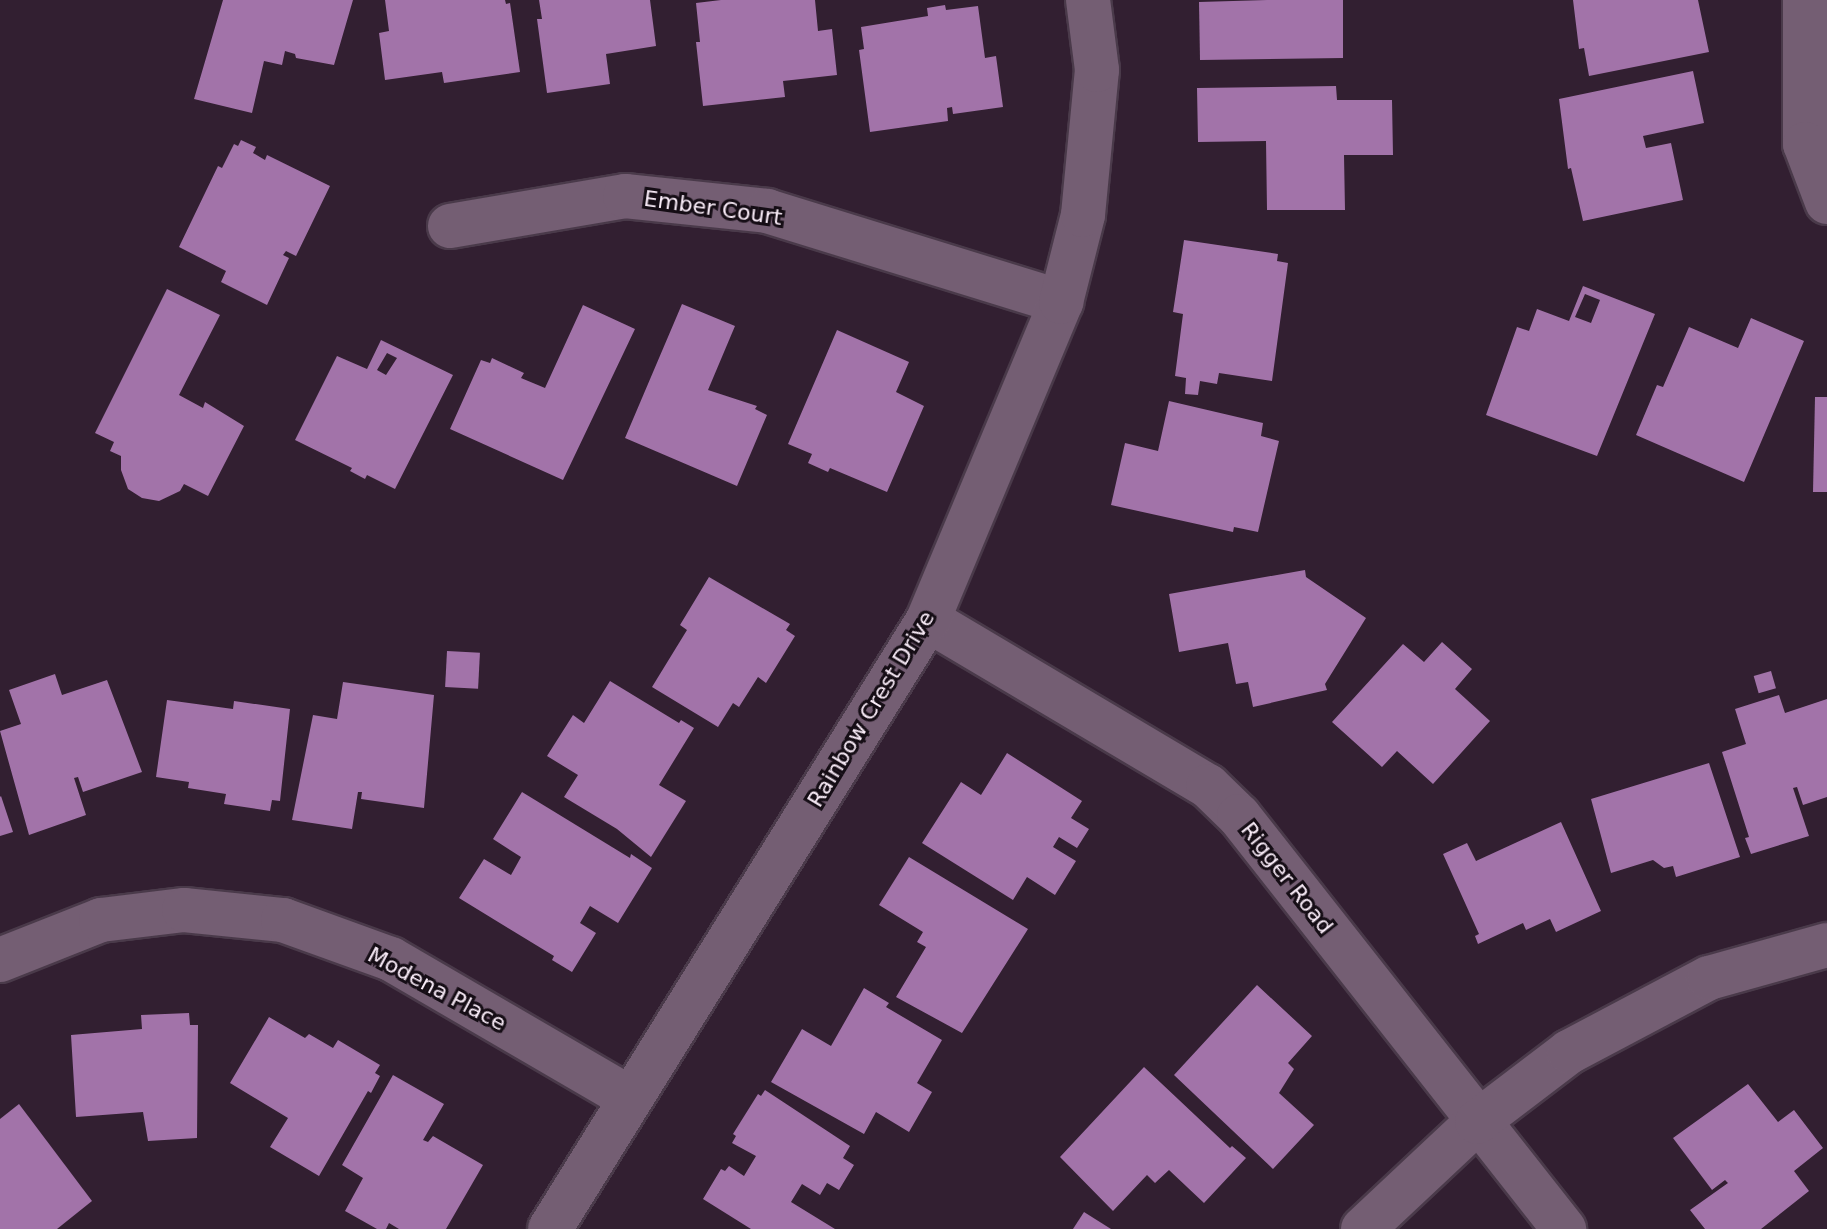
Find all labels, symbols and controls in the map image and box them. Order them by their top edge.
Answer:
street label: Ember Court [642,185,784,231]
street label: Rainbow Crest Drive [802,606,940,812]
street label: Rigger Road [1235,817,1339,939]
street label: Modena Place [363,941,511,1037]

